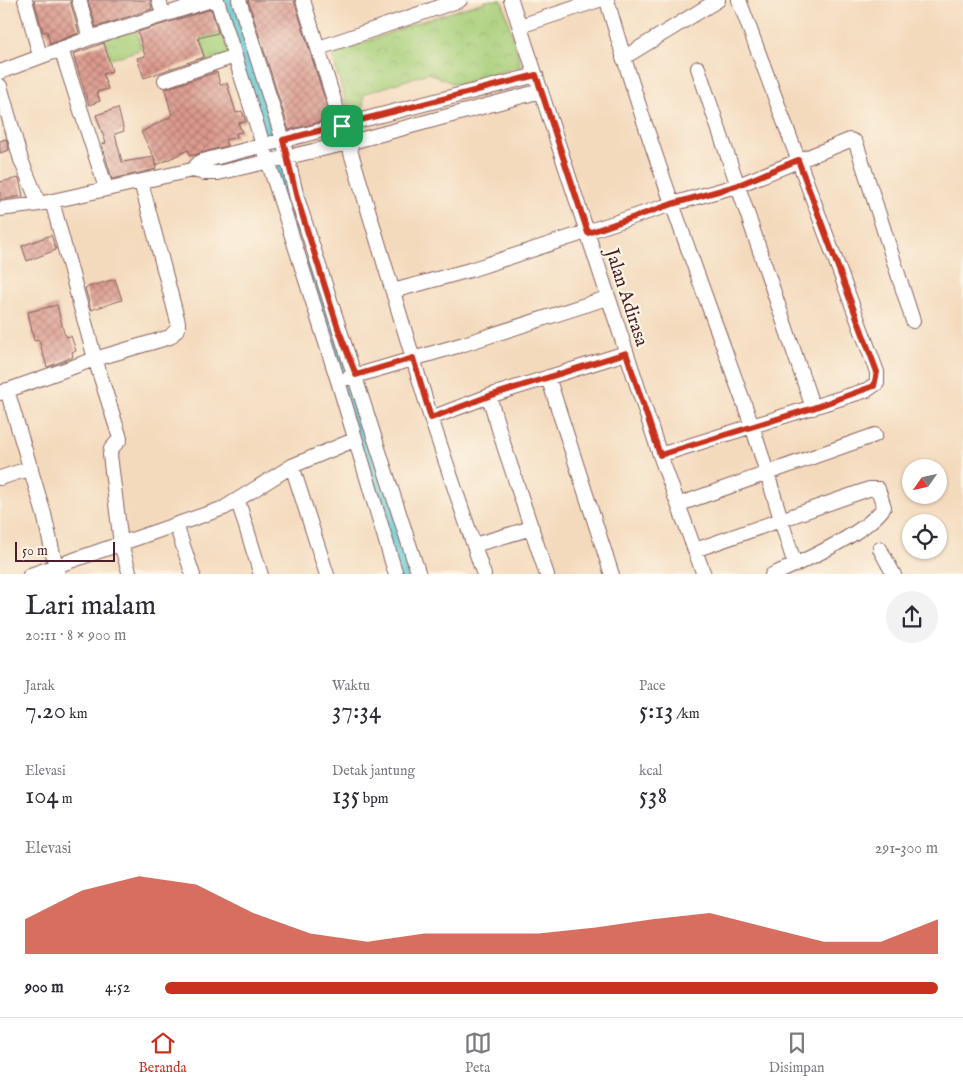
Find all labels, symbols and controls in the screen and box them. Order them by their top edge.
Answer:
pin [321,105,363,147]
icon: arrive [328,112,356,140]
street label: Jalan Adirasa [598,244,653,350]
north arrow [902,459,948,504]
map controls [902,459,947,559]
button: locate [902,514,947,559]
scale bar [15,540,115,563]
text: 50 m [22,542,48,560]
text: Lari malam [25,589,156,624]
button: share [886,591,938,643]
text: 20:11 · 8 × 900 m [25,626,126,646]
text: Jarak [25,677,55,695]
text: Waktu [332,677,370,695]
text: Pace [639,677,666,695]
text: 7.20 [25,695,66,727]
text: 37:34 [332,695,381,727]
text: 5:13 [639,695,673,727]
text: km [66,705,87,723]
text: /km [673,705,699,723]
text: Elevasi [25,762,66,780]
text: Detak jantung [332,762,415,780]
text: kcal [639,762,662,780]
text: 104 [25,780,59,812]
text: 135 [332,780,360,812]
text: 538 [639,780,667,812]
text: m [59,790,73,808]
text: bpm [360,790,389,808]
text: Elevasi [25,839,72,859]
text: 291–300 m [875,839,938,859]
text: 900 m [25,978,64,998]
text: 4:52 [105,978,130,998]
tab: Beranda [139,1029,186,1077]
tab: Peta [464,1029,492,1077]
tab: Disimpan [769,1029,824,1077]

